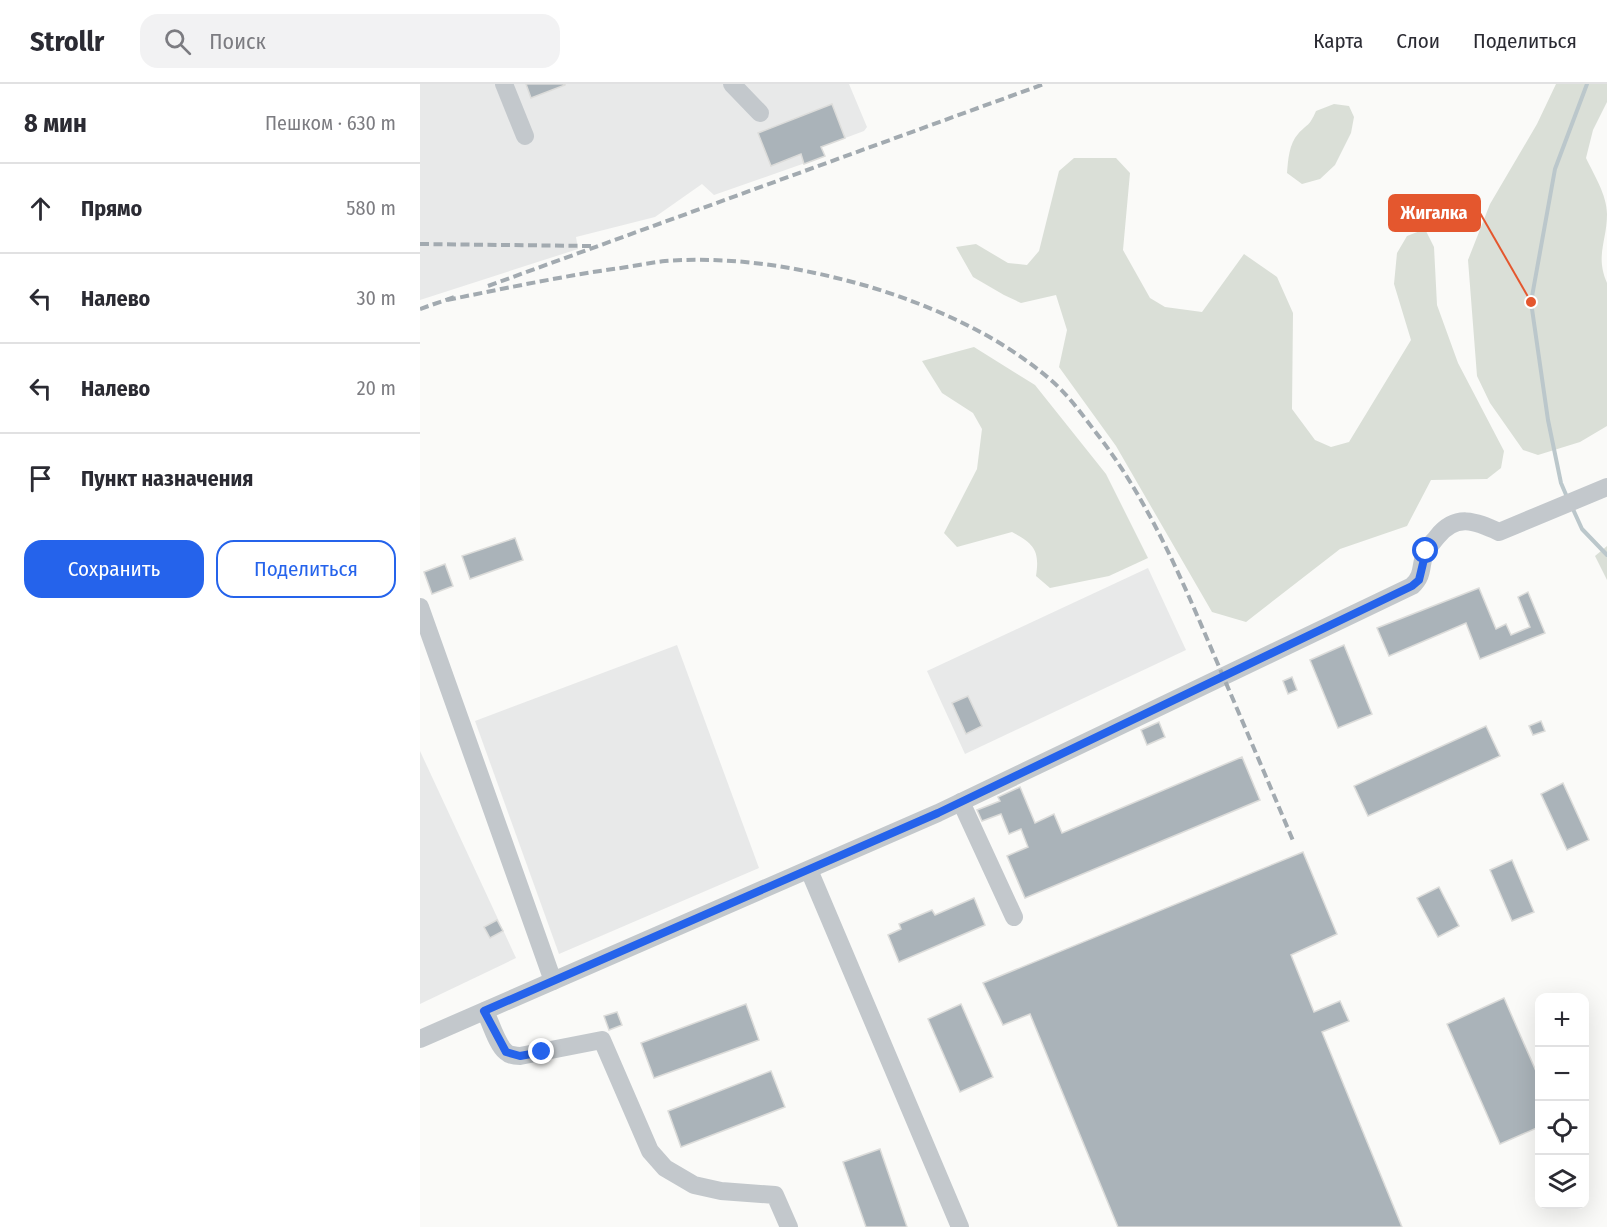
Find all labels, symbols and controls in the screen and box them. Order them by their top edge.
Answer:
search box [140,14,560,68]
text: Strollr [30,25,104,58]
icon: search [161,25,194,58]
text: Поиск [209,28,266,55]
text: Карта [1313,28,1363,54]
text: Слои [1396,28,1440,54]
text: Поделиться [1473,28,1577,54]
text: 8 мин [24,108,87,139]
text: Пешком · 630 m [265,111,396,135]
icon: ahead [24,192,57,225]
text: Прямо [81,195,142,222]
callout: Жигалка [1389,195,1480,231]
text: 580 m [346,196,396,220]
text: Жигалка [1400,202,1467,224]
icon: left [24,282,57,315]
text: Налево [81,285,150,312]
text: 30 m [356,286,396,310]
icon: left [24,372,57,405]
text: Налево [81,375,150,402]
text: 20 m [357,376,396,400]
icon: arrive [24,462,57,495]
text: Пункт назначения [81,465,253,492]
route start [1412,537,1438,563]
button: Сохранить [24,540,204,598]
button: Поделиться [216,540,396,598]
map controls [1535,993,1589,1209]
button: + [1535,993,1589,1047]
route end [528,1038,554,1064]
button: − [1535,1047,1589,1101]
button: locate [1535,1101,1589,1155]
button: layers [1535,1155,1589,1209]

